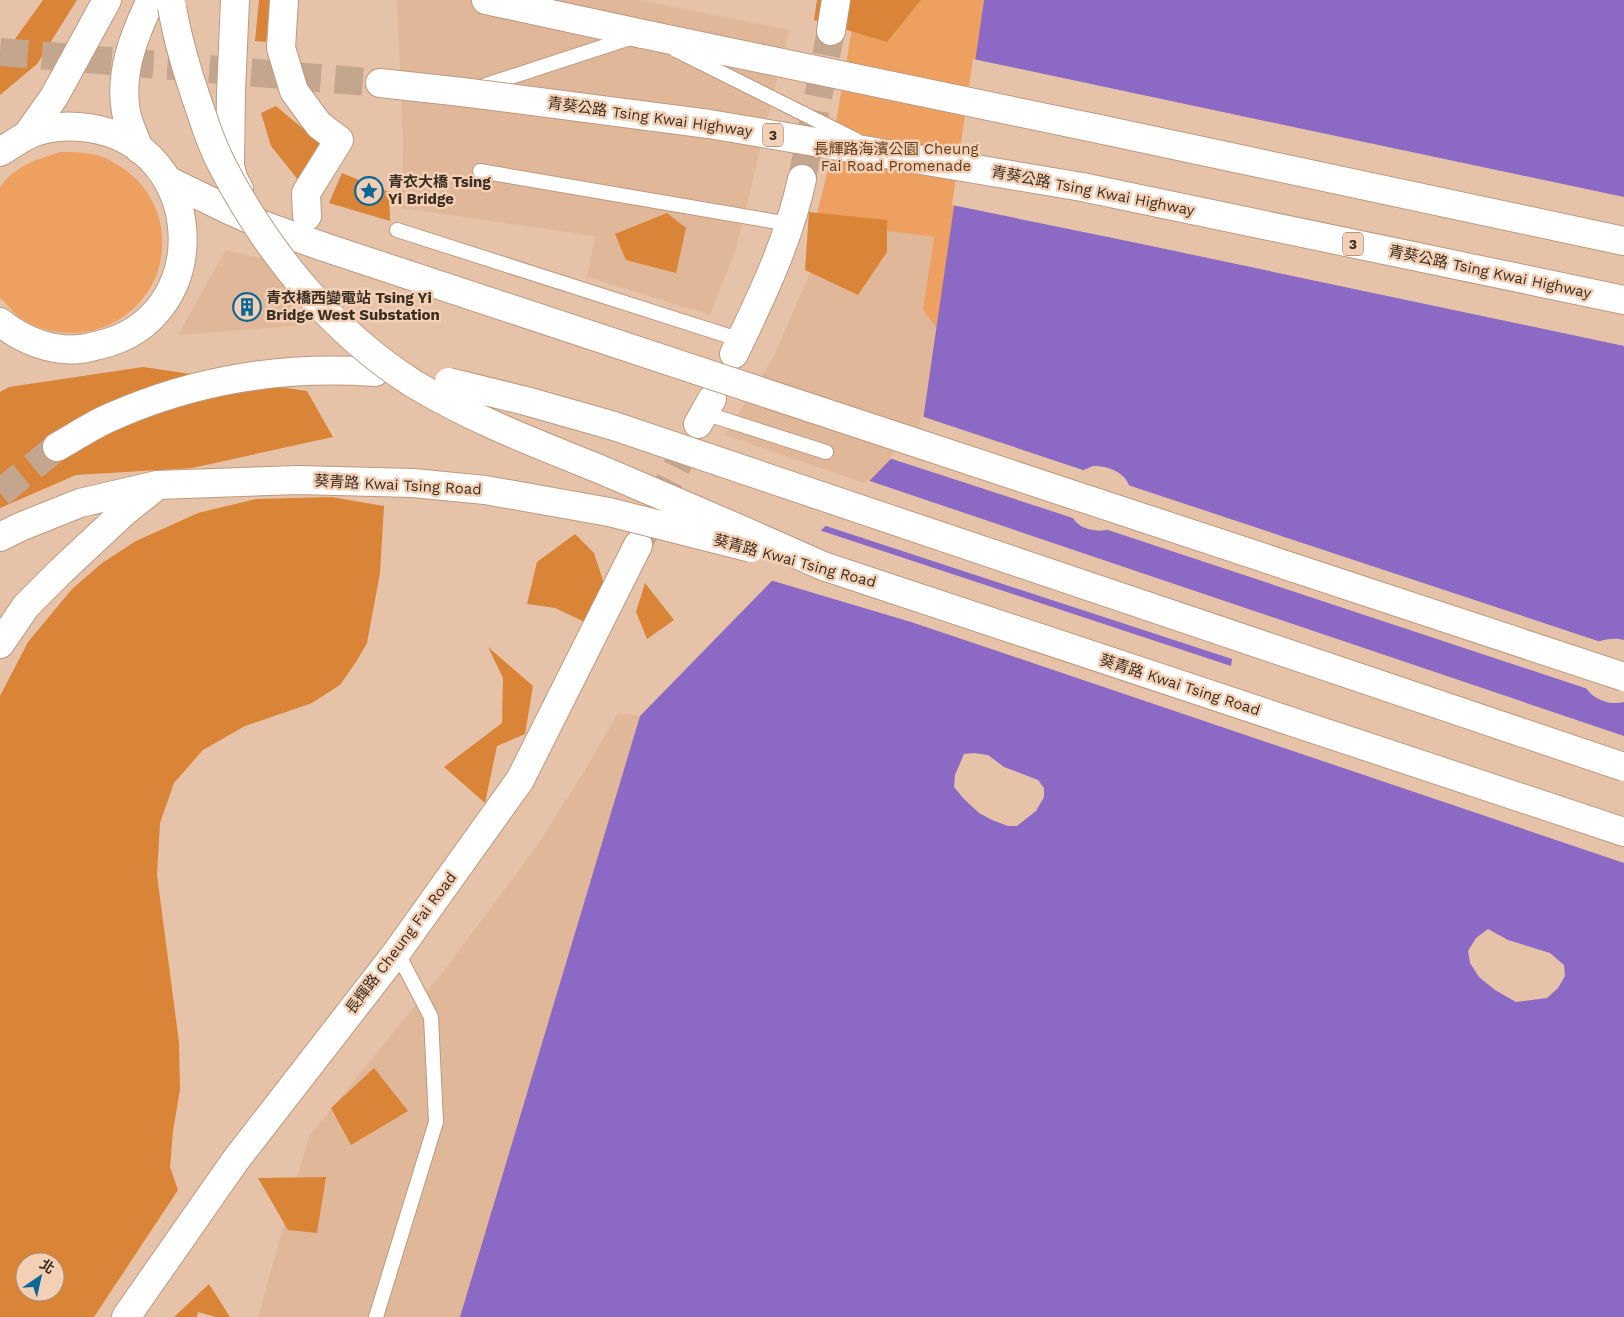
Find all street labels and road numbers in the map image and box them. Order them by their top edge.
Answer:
street label: 青葵公路 Tsing Kwai Highway [546,94,754,140]
road number: 3 [763,124,783,146]
street label: 青葵公路 Tsing Kwai Highway [990,162,1196,220]
road number: 3 [1343,232,1363,255]
street label: 青葵公路 Tsing Kwai Highway [1387,242,1593,302]
street label: 葵青路 Kwai Tsing Road [314,472,482,498]
street label: 葵青路 Kwai Tsing Road [712,531,878,591]
street label: 葵青路 Kwai Tsing Road [1098,651,1262,719]
street label: 長輝路 Cheung Fai Road [342,869,460,1017]

